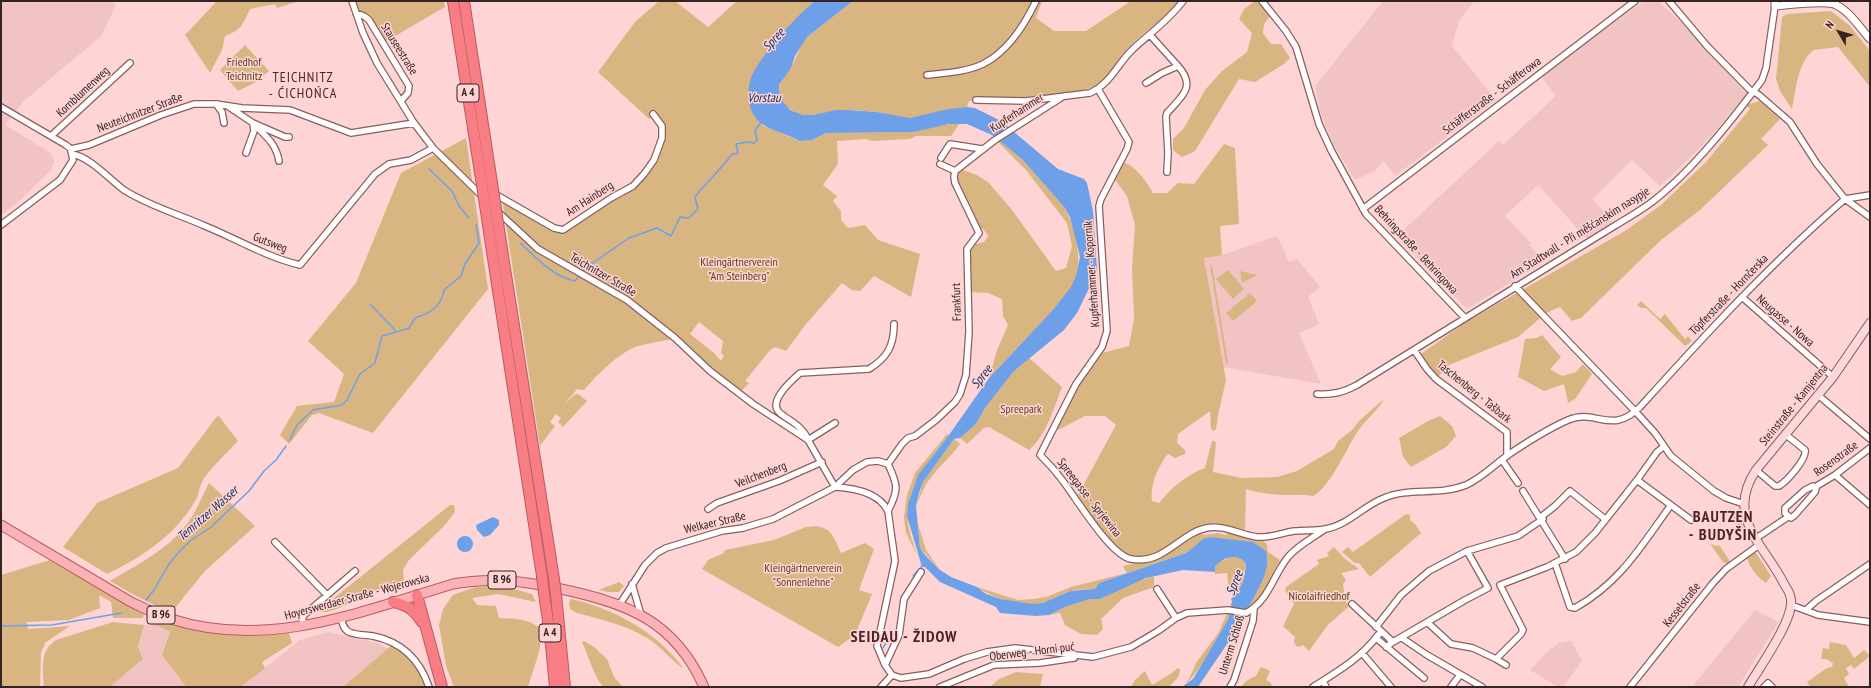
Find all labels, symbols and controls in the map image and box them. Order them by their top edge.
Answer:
north arrow [1819,12,1859,52]
text: N [1822,18,1837,31]
street label: Stauseestraße [377,20,421,78]
water label: Spree [760,25,788,55]
street label: Schäfferstraße - Schäfferowa [1440,54,1544,138]
park label: Friedhof Teichnitz [226,56,262,84]
street label: Kornblumenweg [53,64,113,120]
district label: TEICHNITZ - ĆICHOŃCA [269,70,337,102]
road number: A 4 [457,84,479,102]
street label: Neuteichnitzer Straße [95,90,185,136]
water label: Vorstau [747,90,781,106]
street label: Kupferhammer [987,90,1047,136]
street label: Am Hainberg [564,178,616,220]
street label: Am Stadtwall - Při měšćanskim nasypje [1508,184,1652,282]
street label: Behringstraße - Behringowa [1371,203,1461,297]
street label: Kupferhammer - Kopornik [1081,220,1103,328]
street label: Gutsweg [251,230,289,256]
street label: Teichnitzer Straße [567,250,639,300]
street label: Töpferstraße - Hornčerska [1687,252,1771,338]
park label: Kleingärtnerverein "Am Steinberg" [700,256,778,284]
street label: Frankfurt [949,283,965,321]
street label: Neugasse - Nowa [1753,292,1817,350]
street label: Taschenberg - Tašbark [1434,358,1514,426]
street label: Steinstraße - Kamjentna [1757,361,1831,449]
water label: Spree [968,362,996,392]
park label: Spreepark [1000,403,1042,417]
street label: Rosenstraße [1811,438,1861,480]
street label: Spreegasse - Sprjewina [1054,456,1124,540]
street label: Veilchenberg [733,459,789,491]
water label: Temritzer Wasser [174,483,242,545]
district label: BAUTZEN - BUDYŠIN [1689,507,1757,545]
street label: Welkaer Straße [683,509,747,537]
park label: Kleingärtnerverein "Sonnenlehne" [764,562,842,590]
water label: Spree [1223,568,1247,598]
street label: Hoyerswerdaer Straße - Wojerowska [283,571,431,623]
road number: B 96 [488,571,516,589]
street label: Kesselstraße [1660,580,1704,630]
park label: Nicolaifriedhof [1288,590,1350,604]
road number: B 96 [147,606,175,624]
street label: Unterm Schloß [1216,613,1248,677]
road number: A 4 [539,624,561,642]
district label: SEIDAU - ŽIDOW [851,627,957,647]
street label: Oberweg - Horni puć [989,640,1075,664]

